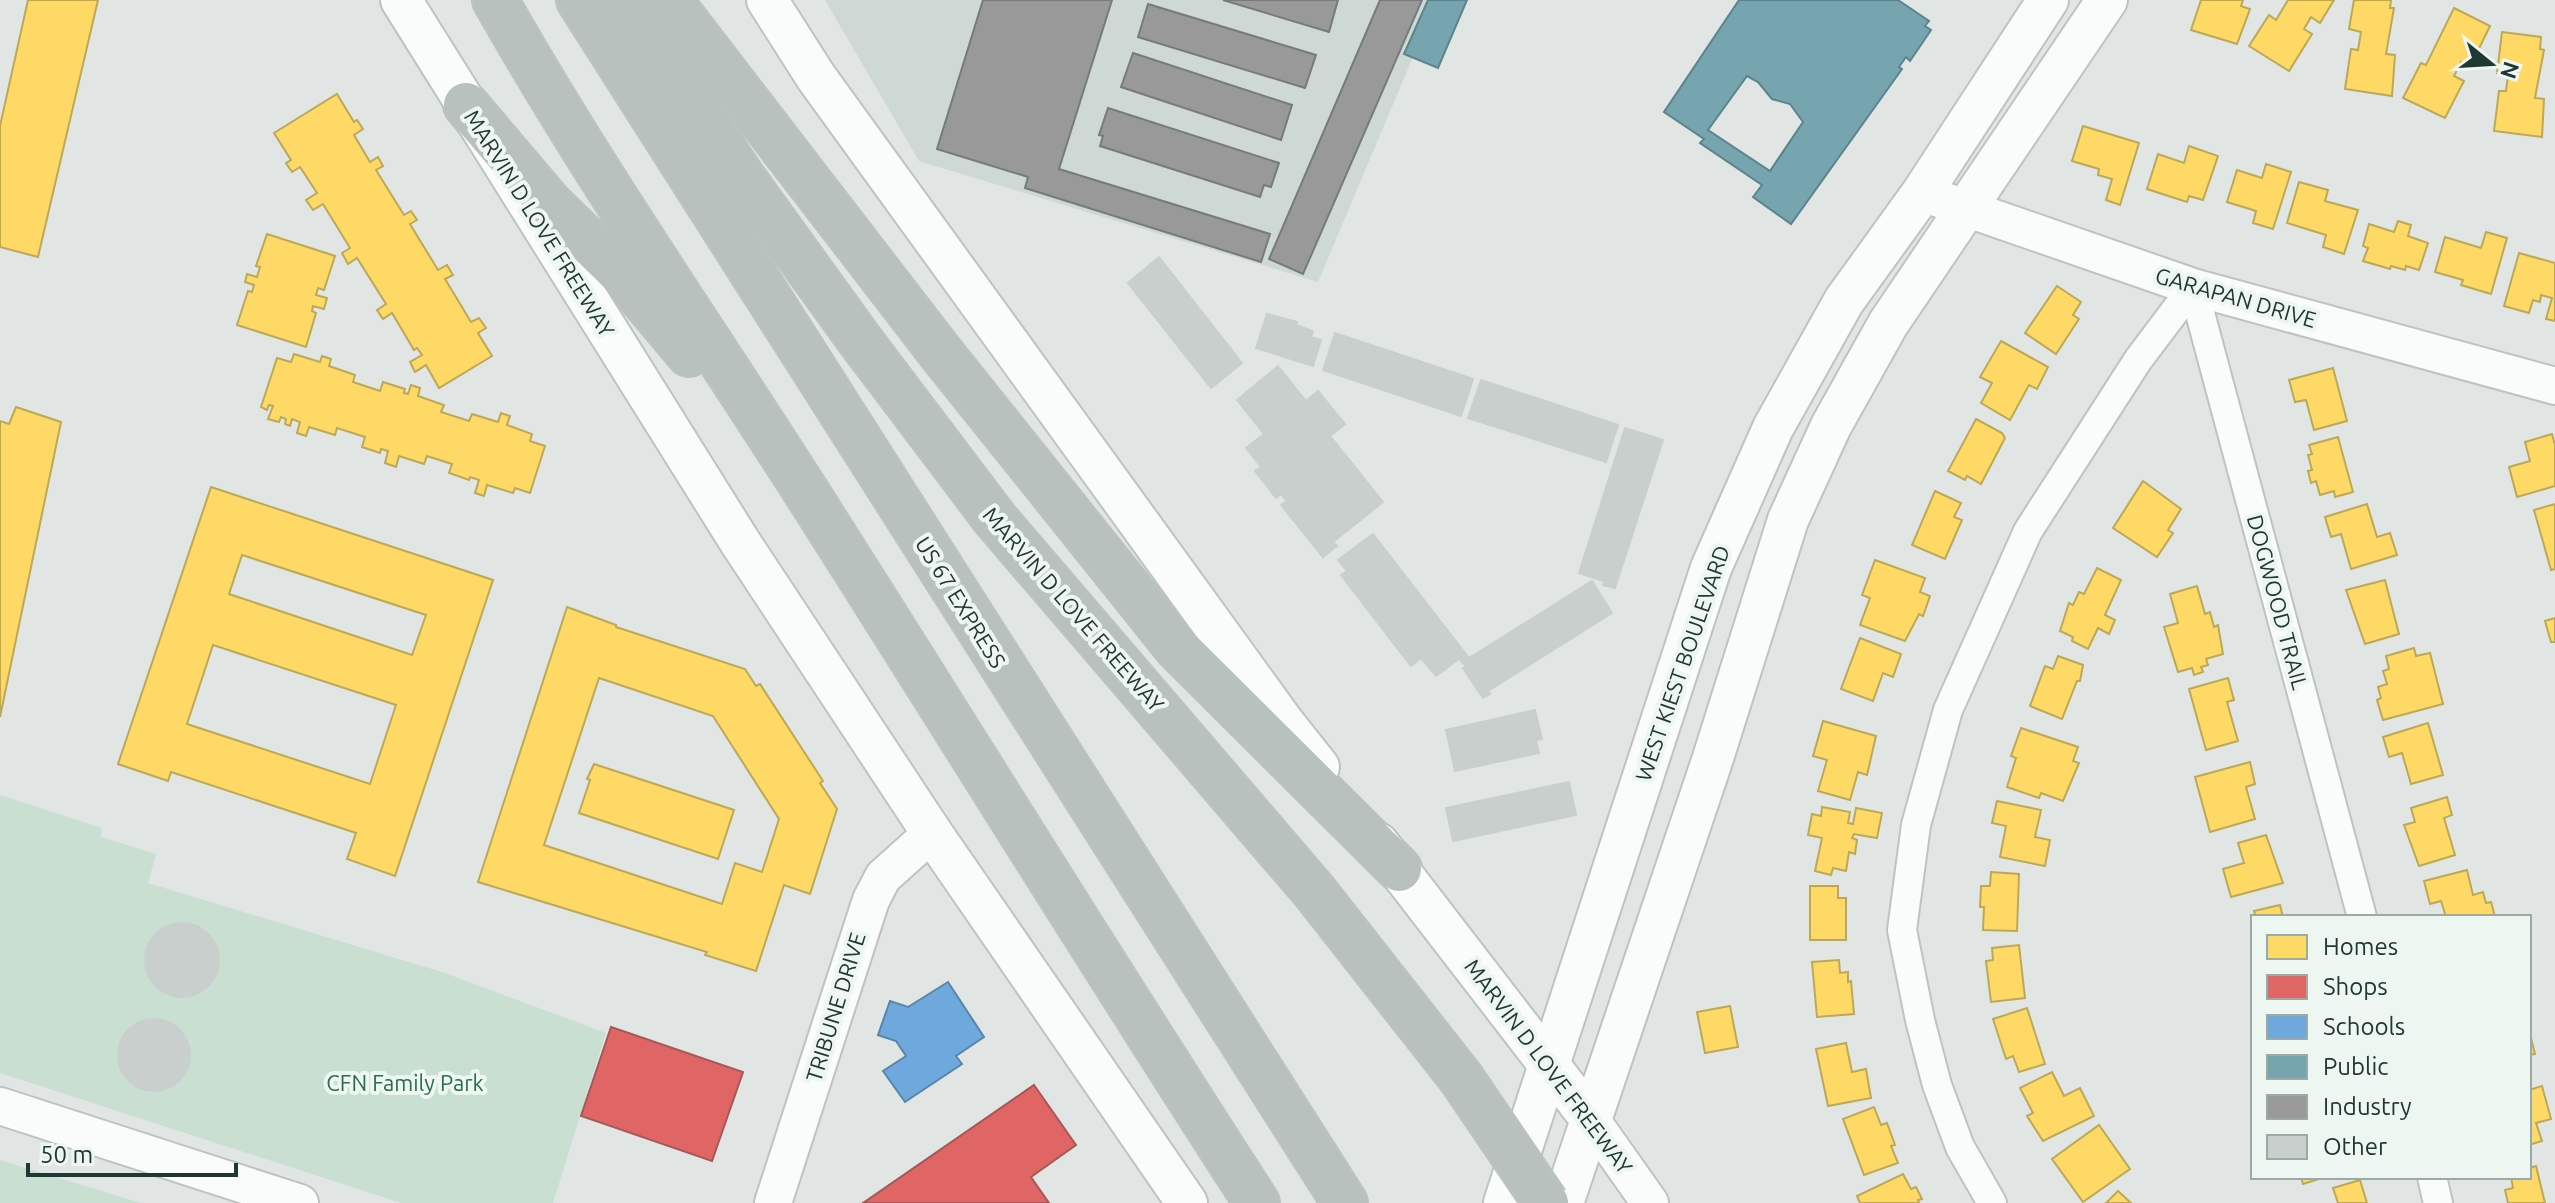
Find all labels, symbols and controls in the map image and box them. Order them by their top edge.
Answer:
north arrow [2451,24,2531,104]
text: N [2496,59,2525,82]
street label: MARVIN D LOVE FREEWAY [460,105,620,341]
street label: GARAPAN DRIVE [2153,262,2319,332]
street label: MARVIN D LOVE FREEWAY [979,502,1170,716]
street label: DOGWOOD TRAIL [2243,512,2313,692]
street label: US 67 EXPRESS [911,532,1011,672]
street label: WEST KIEST BOULEVARD [1630,542,1734,784]
legend [2251,915,2531,1179]
street label: TRIBUNE DRIVE [800,929,870,1085]
text: Homes [2323,933,2398,960]
street label: MARVIN D LOVE FREEWAY [1460,954,1638,1178]
text: Shops [2323,973,2388,1000]
text: Schools [2323,1013,2405,1040]
text: Public [2323,1053,2388,1080]
park label: CFN Family Park [326,1070,484,1095]
text: Industry [2323,1093,2412,1120]
scale bar [28,1127,236,1177]
text: Other [2323,1133,2387,1160]
text: 50 m [40,1141,93,1168]

